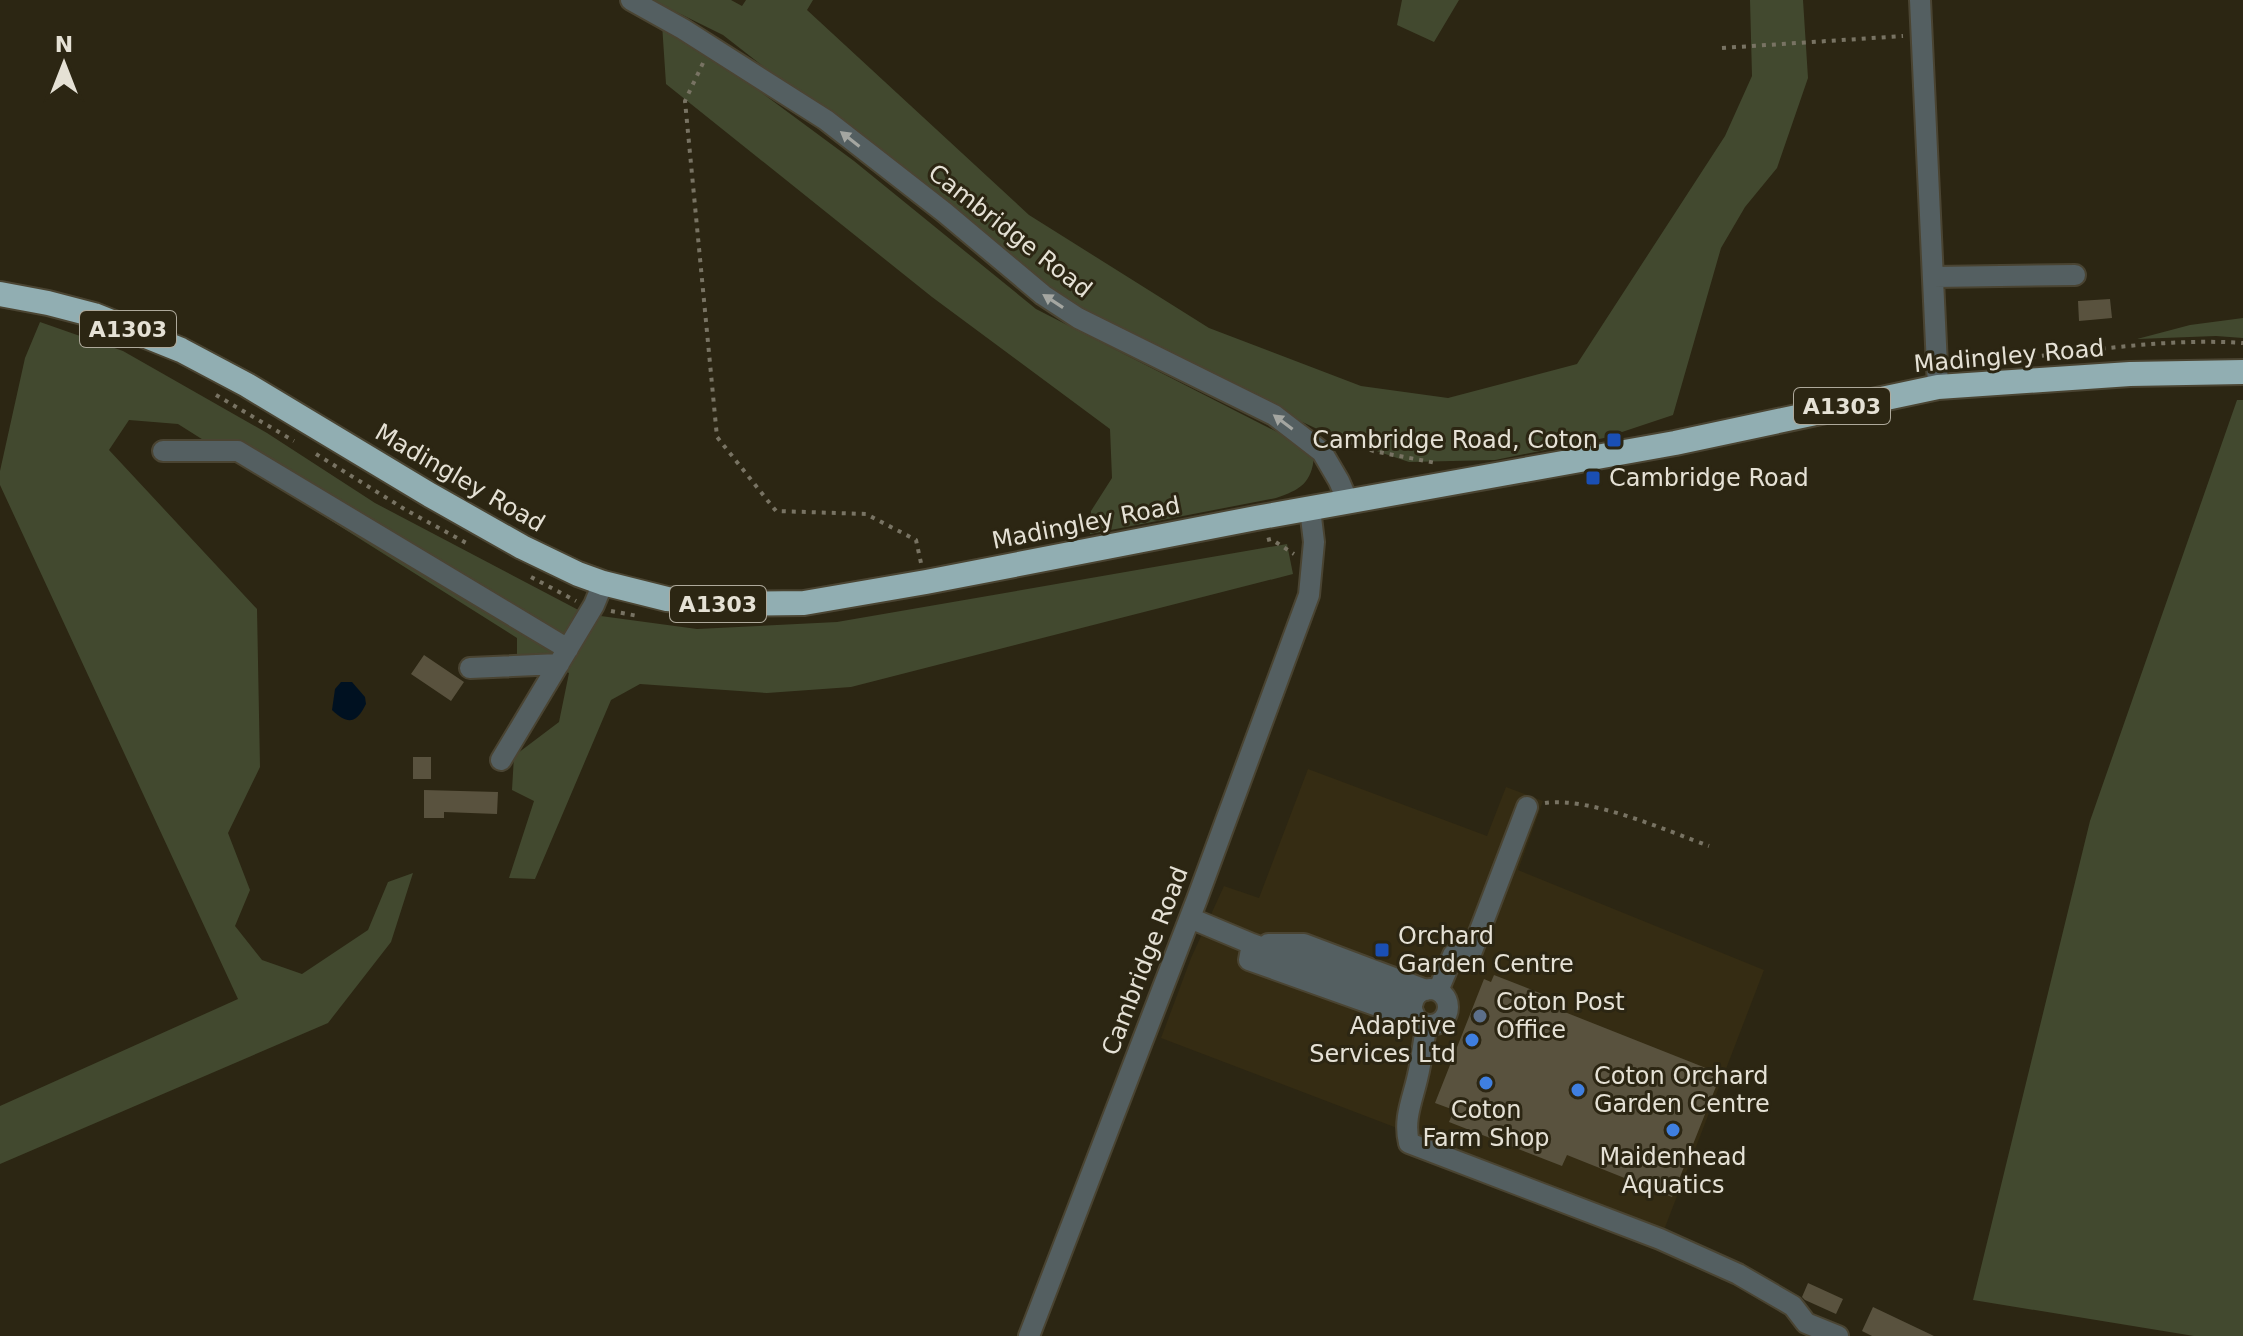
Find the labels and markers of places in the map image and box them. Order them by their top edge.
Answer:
place label: Cambridge Road, Coton [1312,426,1598,454]
marker: Cambridge Road, Coton [1605,431,1623,449]
place label: Cambridge Road [1609,464,1809,492]
marker: Cambridge Road [1584,469,1602,487]
place label: Orchard Garden Centre [1398,922,1574,978]
marker: Orchard Garden Centre [1373,941,1391,959]
place label: Coton Post Office [1496,988,1625,1044]
marker: Coton Post Office [1471,1007,1489,1025]
place label: Adaptive Services Ltd [1309,1012,1456,1068]
marker: Adaptive Services Ltd [1463,1031,1481,1049]
place label: Coton Orchard Garden Centre [1594,1062,1770,1118]
marker: Coton Farm Shop [1477,1074,1495,1092]
marker: Coton Orchard Garden Centre [1569,1081,1587,1099]
place label: Coton Farm Shop [1422,1096,1550,1152]
marker: Maidenhead Aquatics [1664,1121,1682,1139]
place label: Maidenhead Aquatics [1599,1143,1747,1199]

